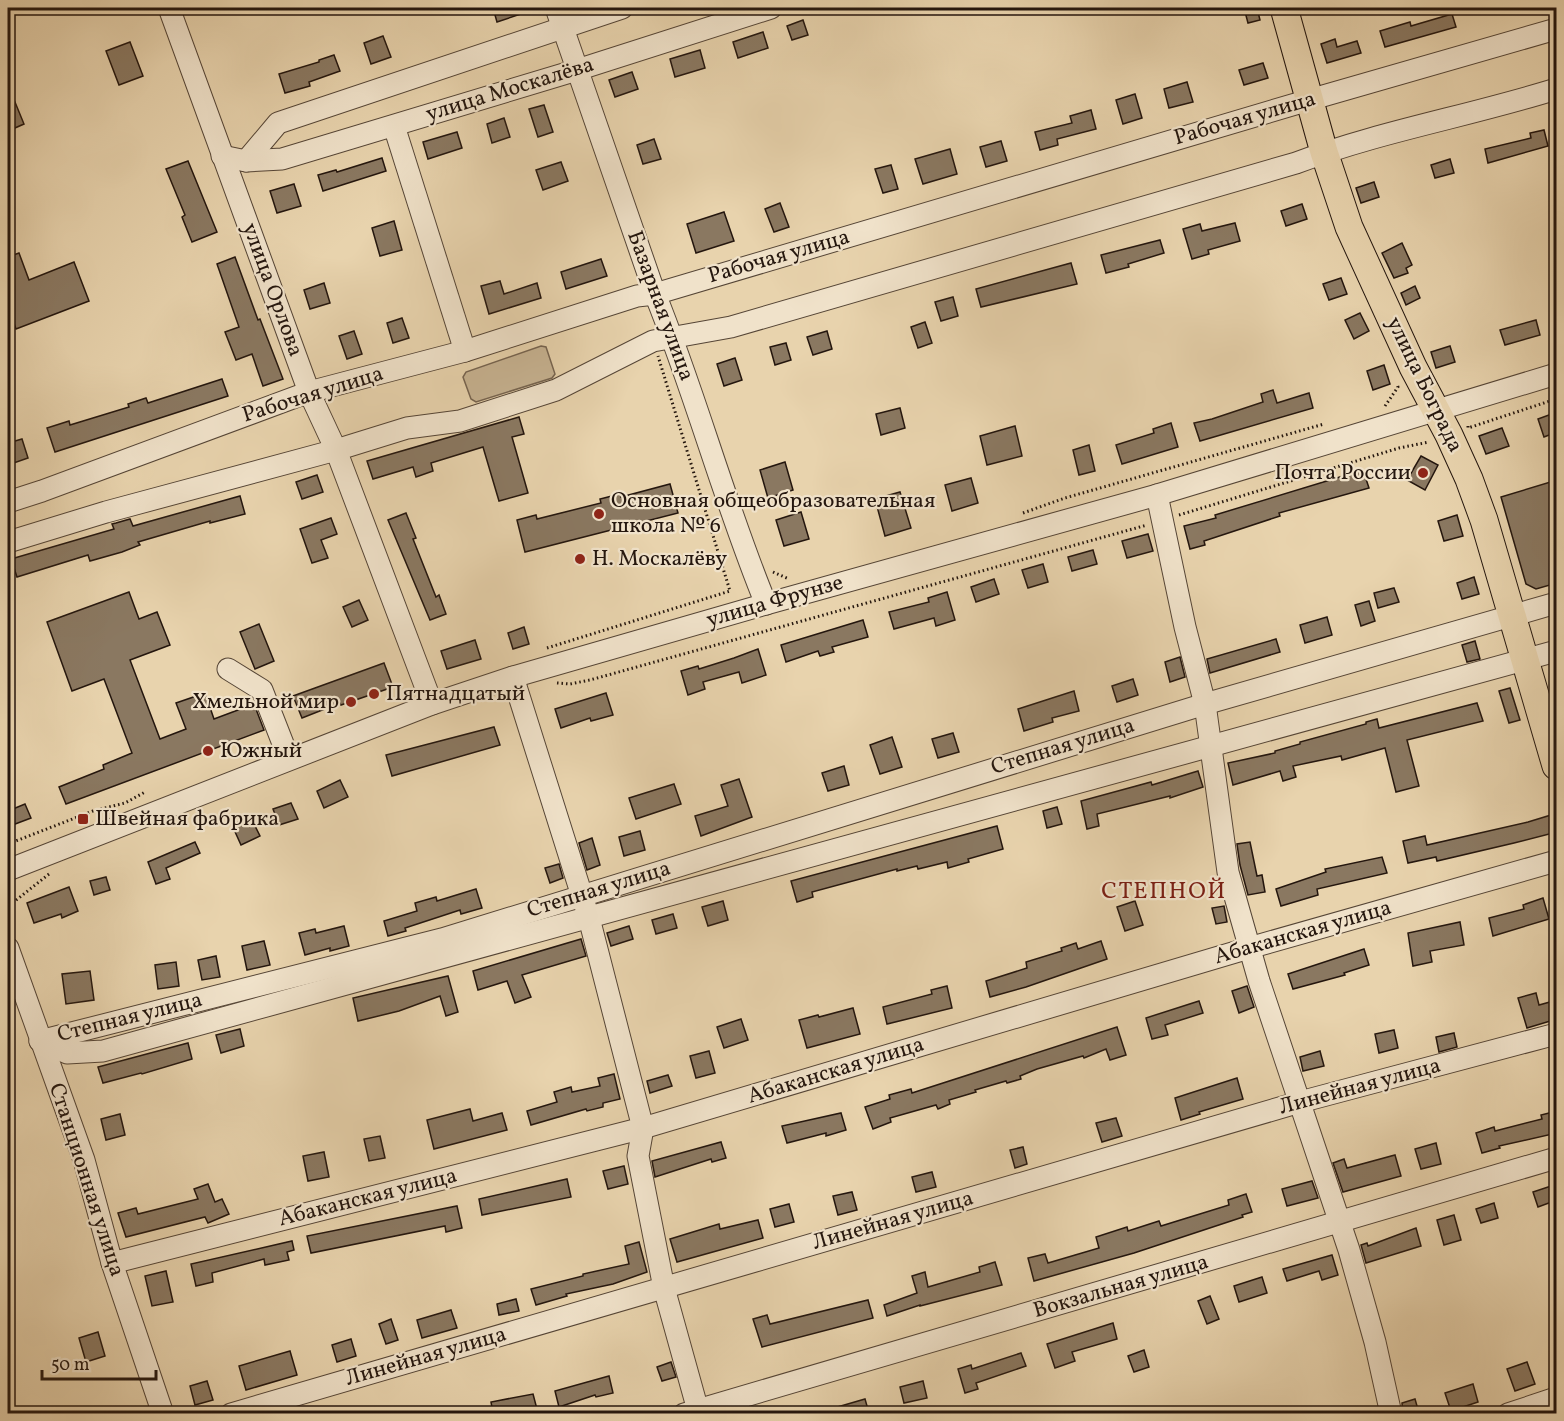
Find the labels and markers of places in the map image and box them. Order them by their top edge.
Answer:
place label: Почта России [1274,458,1411,489]
marker: Почта России [1416,466,1430,480]
place label: Основная общеобразовательная школа № 6 [611,486,935,542]
marker: Основная общеобразовательная школа № 6 [592,507,606,521]
place label: Н. Москалёву [592,544,727,575]
marker: Н. Москалёву [573,552,587,566]
place label: Пятнадцатый [386,679,525,710]
place label: Хмельной мир [192,687,339,718]
marker: Пятнадцатый [367,687,381,701]
marker: Хмельной мир [344,695,358,709]
place label: Южный [220,736,302,767]
marker: Южный [201,744,215,758]
place label: Швейная фабрика [95,804,279,835]
marker: Швейная фабрика [76,812,90,826]

